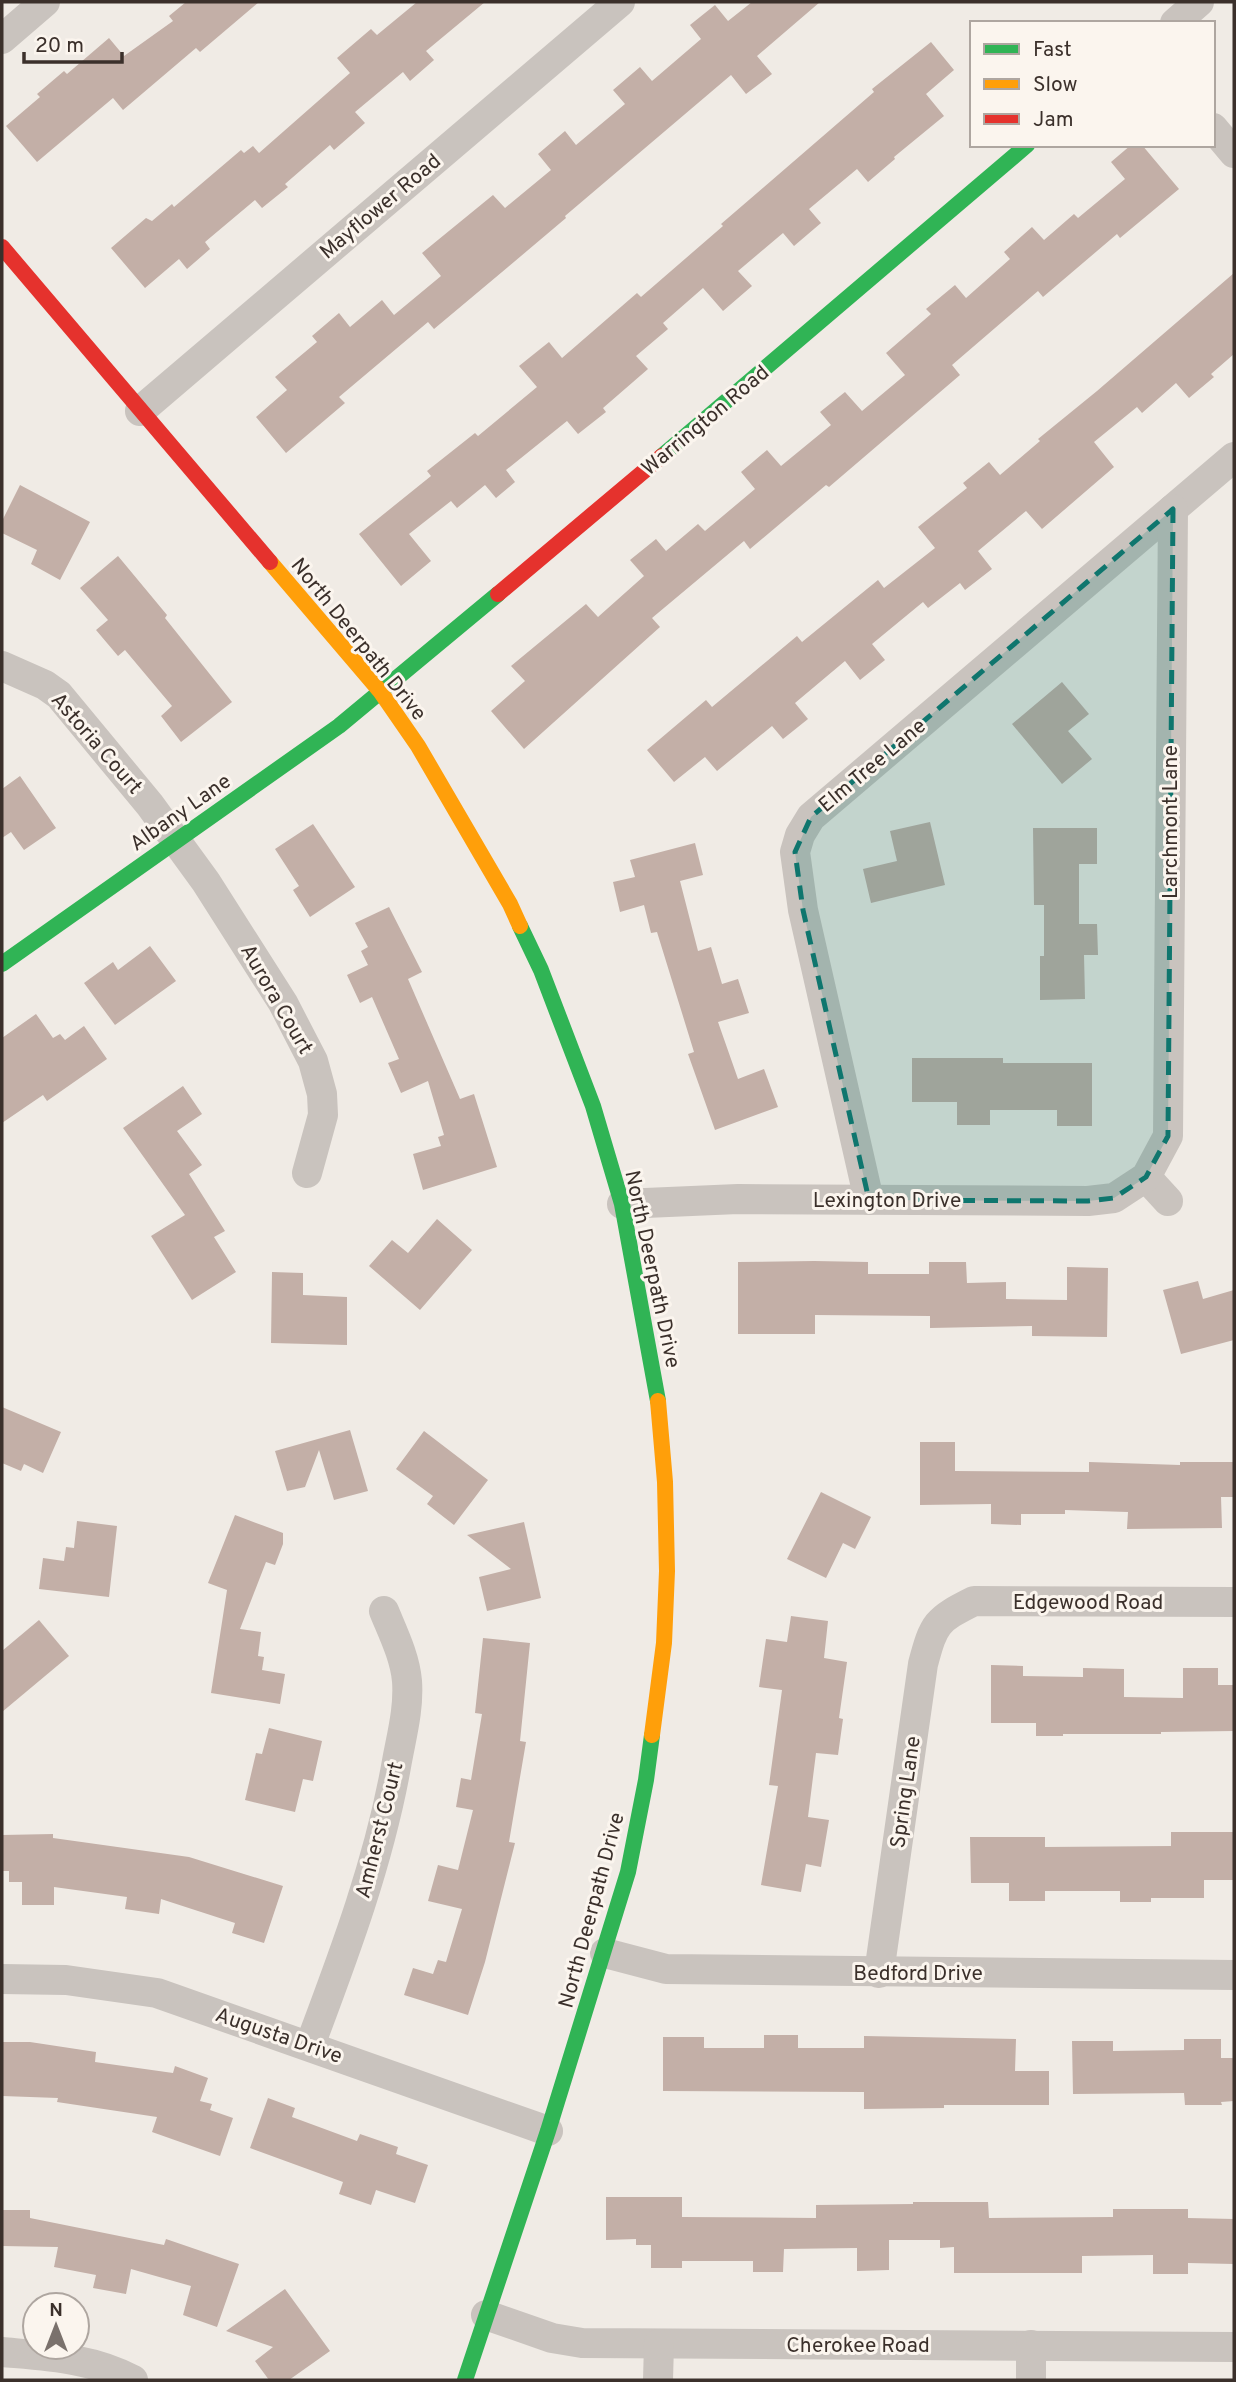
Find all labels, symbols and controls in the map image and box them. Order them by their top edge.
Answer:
scale bar [24,21,122,65]
legend [970,21,1215,147]
text: 20 m [35,33,84,60]
text: Fast [1033,37,1072,64]
text: Slow [1033,72,1078,99]
text: Jam [1033,107,1074,134]
street label: Mayflower Road [315,148,447,266]
street label: Warrington Road [637,360,775,482]
street label: North Deerpath Drive [284,553,432,727]
street label: Astoria Court [44,687,147,801]
street label: Elm Tree Lane [814,713,932,819]
street label: Larchmont Lane [1158,745,1185,899]
street label: Albany Lane [125,768,237,858]
street label: Aurora Court [233,940,318,1060]
street label: North Deerpath Drive [617,1168,686,1371]
street label: Lexington Drive [813,1188,961,1215]
street label: Edgewood Road [1013,1590,1163,1617]
street label: Spring Lane [885,1734,928,1850]
street label: Amherst Court [350,1759,410,1902]
street label: North Deerpath Drive [553,1810,632,2011]
street label: Bedford Drive [853,1961,983,1988]
street label: Augusta Drive [211,2002,346,2071]
north arrow [21,2291,91,2361]
text: N [49,2299,63,2323]
street label: Cherokee Road [786,2333,930,2360]

